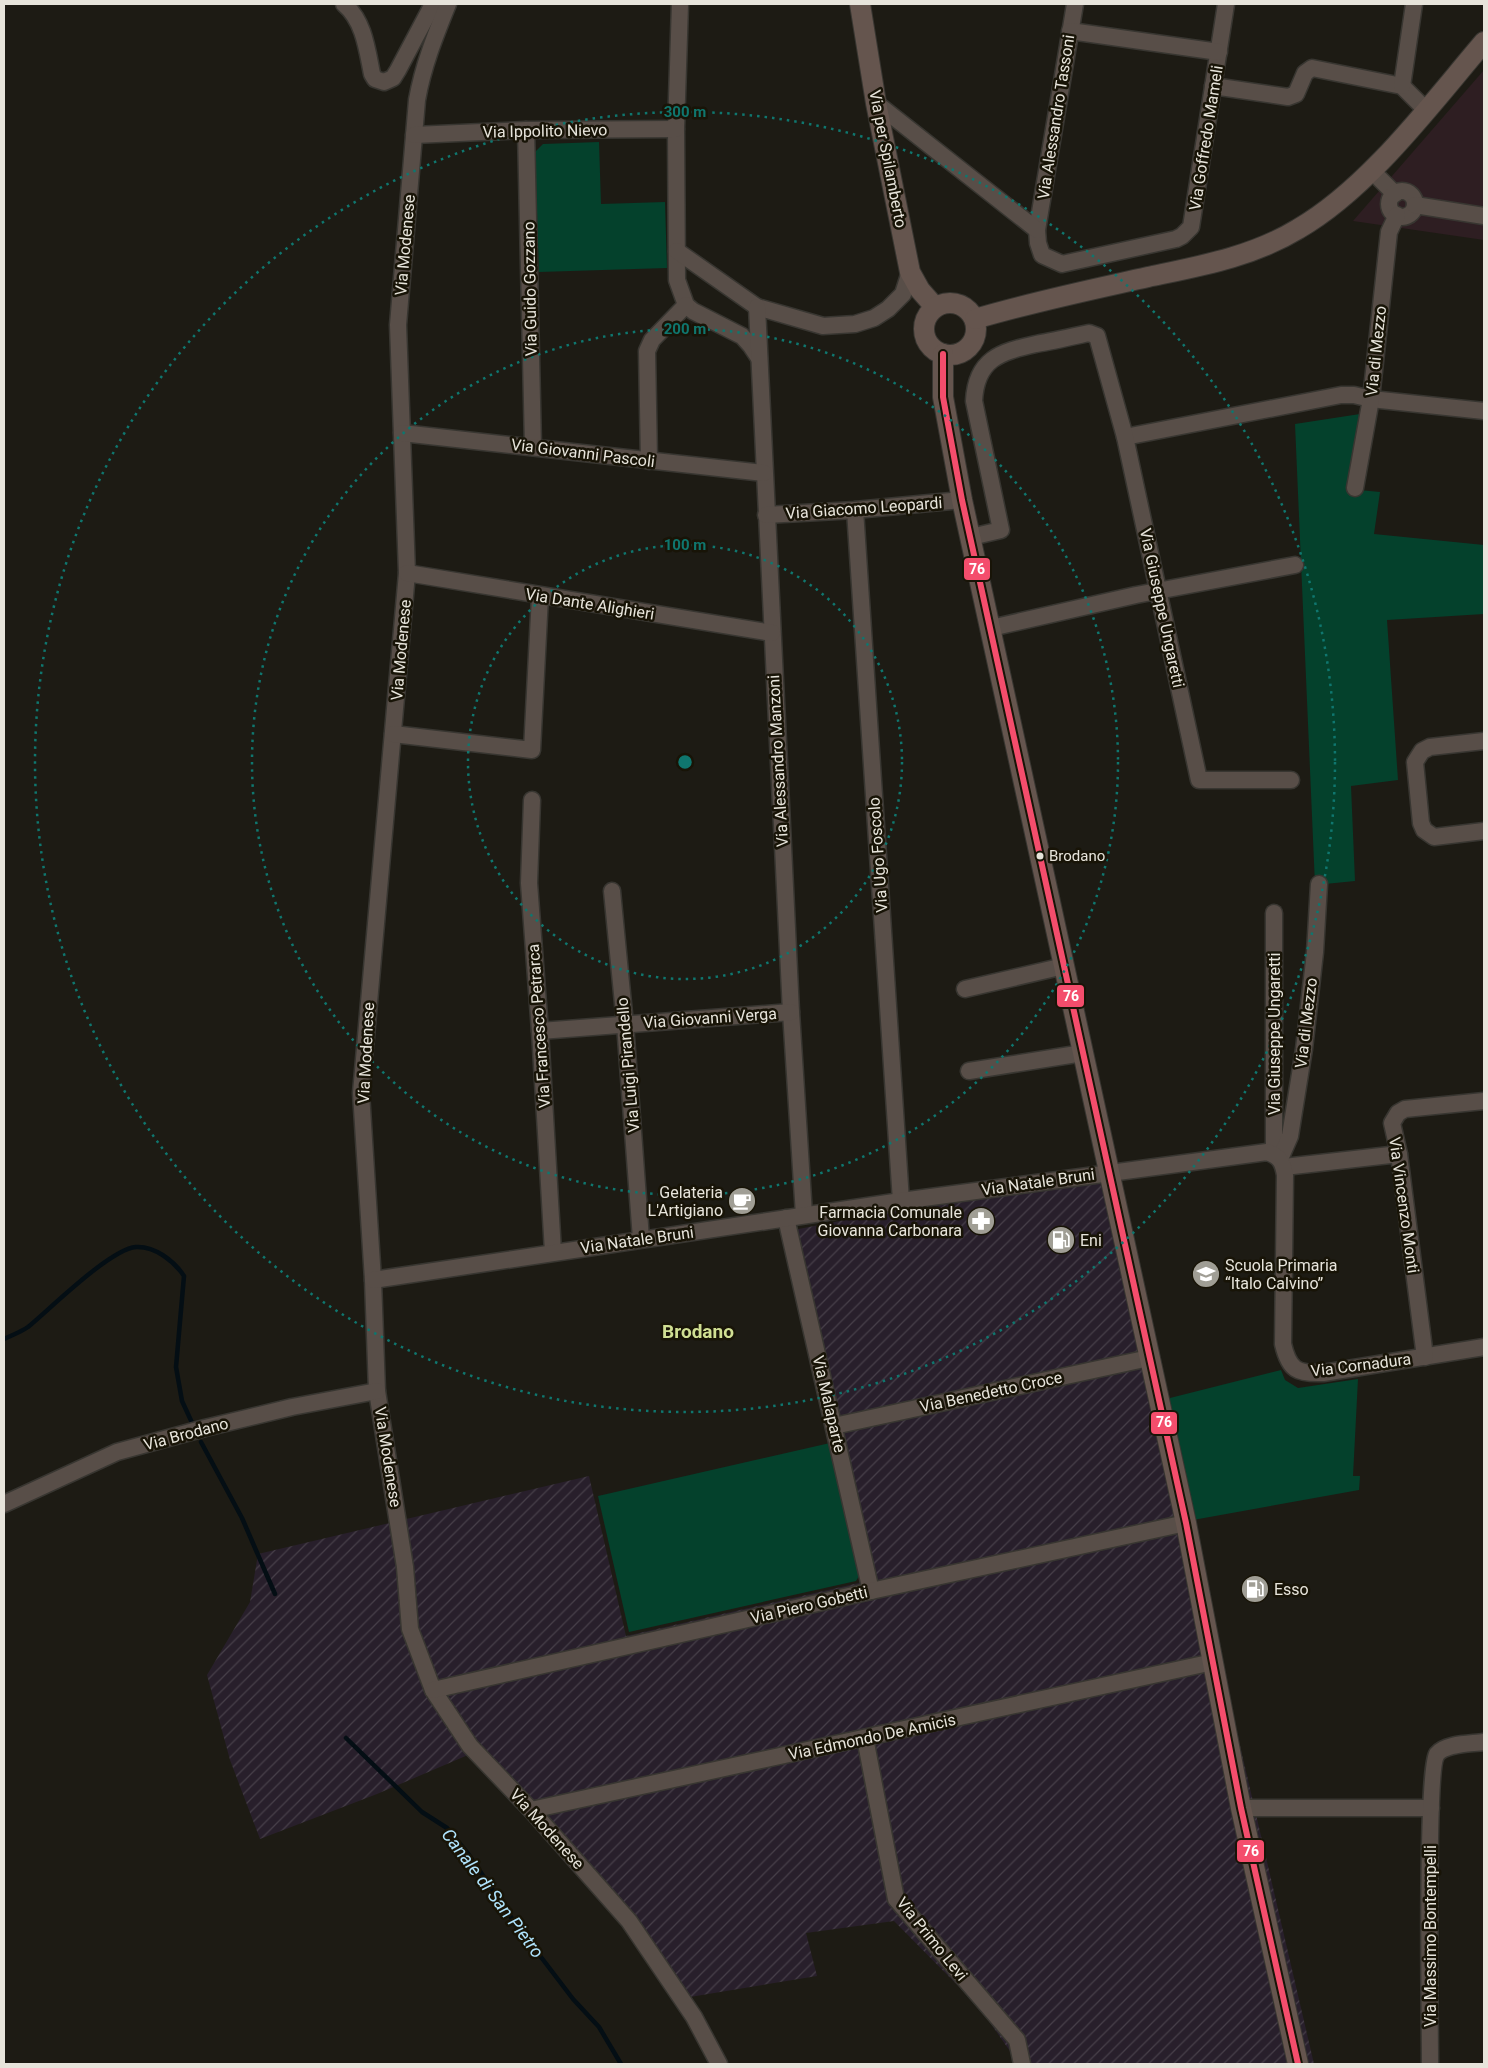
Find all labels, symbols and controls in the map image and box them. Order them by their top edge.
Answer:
street label: Via Alessandro Tassoni [1034,33,1078,201]
street label: Via Goffredo Mameli [1185,64,1227,212]
street label: Via per Spilamberto [865,88,911,230]
text: 300 m [664,103,706,121]
street label: Via Ippolito Nievo [483,120,607,142]
street label: Via Modenese [391,194,419,296]
street label: Via Guido Gozzano [519,221,541,357]
street label: Via di Mezzo [1362,305,1390,397]
text: 200 m [664,320,706,338]
street label: Via Giovanni Pascoli [510,435,656,471]
street label: Via Giacomo Leopardi [785,493,943,523]
street label: Via Giuseppe Ungaretti [1136,527,1188,689]
text: 100 m [664,536,706,554]
line badge: 76 [963,557,991,581]
text: 76 [969,561,985,577]
street label: Via Dante Alighieri [524,584,656,624]
street label: Via Modenese [387,599,415,701]
street label: Via Alessandro Manzoni [764,675,792,847]
centre of rings [676,753,694,771]
street label: Via Ugo Foscolo [864,797,892,913]
place label: Brodano [1049,847,1105,865]
marker: Brodano [1035,851,1045,861]
street label: Via Francesco Petrarca [524,943,554,1109]
street label: Via Giuseppe Ungaretti [1265,953,1284,1115]
street label: Via di Mezzo [1291,977,1321,1069]
line badge: 76 [1056,984,1085,1008]
text: 76 [1063,988,1079,1004]
street label: Via Luigi Pirandello [613,997,643,1133]
street label: Via Modenese [354,1002,378,1104]
street label: Via Giovanni Verga [643,1004,777,1032]
street label: Via Vincenzo Monti [1385,1136,1423,1274]
street label: Via Natale Bruni [980,1165,1096,1199]
place label: Gelateria L'Artigiano [648,1183,723,1220]
cafe icon: Gelateria L'Artigiano [727,1186,757,1216]
place label: Farmacia Comunale Giovanna Carbonara [818,1203,962,1240]
pharmacy icon: Farmacia Comunale Giovanna Carbonara [966,1206,996,1236]
street label: Via Natale Bruni [579,1223,695,1257]
fuel station icon: Eni [1046,1225,1076,1255]
place label: Eni [1080,1231,1102,1250]
place label: Scuola Primaria “Italo Calvino” [1225,1256,1338,1293]
school or university icon: Scuola Primaria “Italo Calvino” [1191,1259,1221,1289]
district label: Brodano [662,1320,734,1343]
street label: Via Cornadura [1310,1349,1412,1381]
street label: Via Malaparte [809,1354,849,1454]
street label: Via Benedetto Croce [918,1368,1064,1416]
street label: Via Modenese [371,1405,405,1509]
line badge: 76 [1150,1411,1178,1435]
street label: Via Brodano [142,1414,230,1454]
text: 76 [1156,1414,1172,1430]
fuel station icon: Esso [1240,1574,1270,1604]
place label: Esso [1274,1580,1309,1599]
street label: Via Piero Gobetti [749,1582,869,1628]
street label: Via Edmondo De Amicis [787,1710,957,1764]
street label: Via Modenese [506,1785,588,1873]
water label: Canale di San Pietro [438,1824,548,1962]
line badge: 76 [1236,1839,1265,1863]
text: 76 [1243,1843,1259,1859]
street label: Via Massimo Bontempelli [1421,1845,1440,2027]
street label: Via Primo Levi [893,1893,971,1985]

